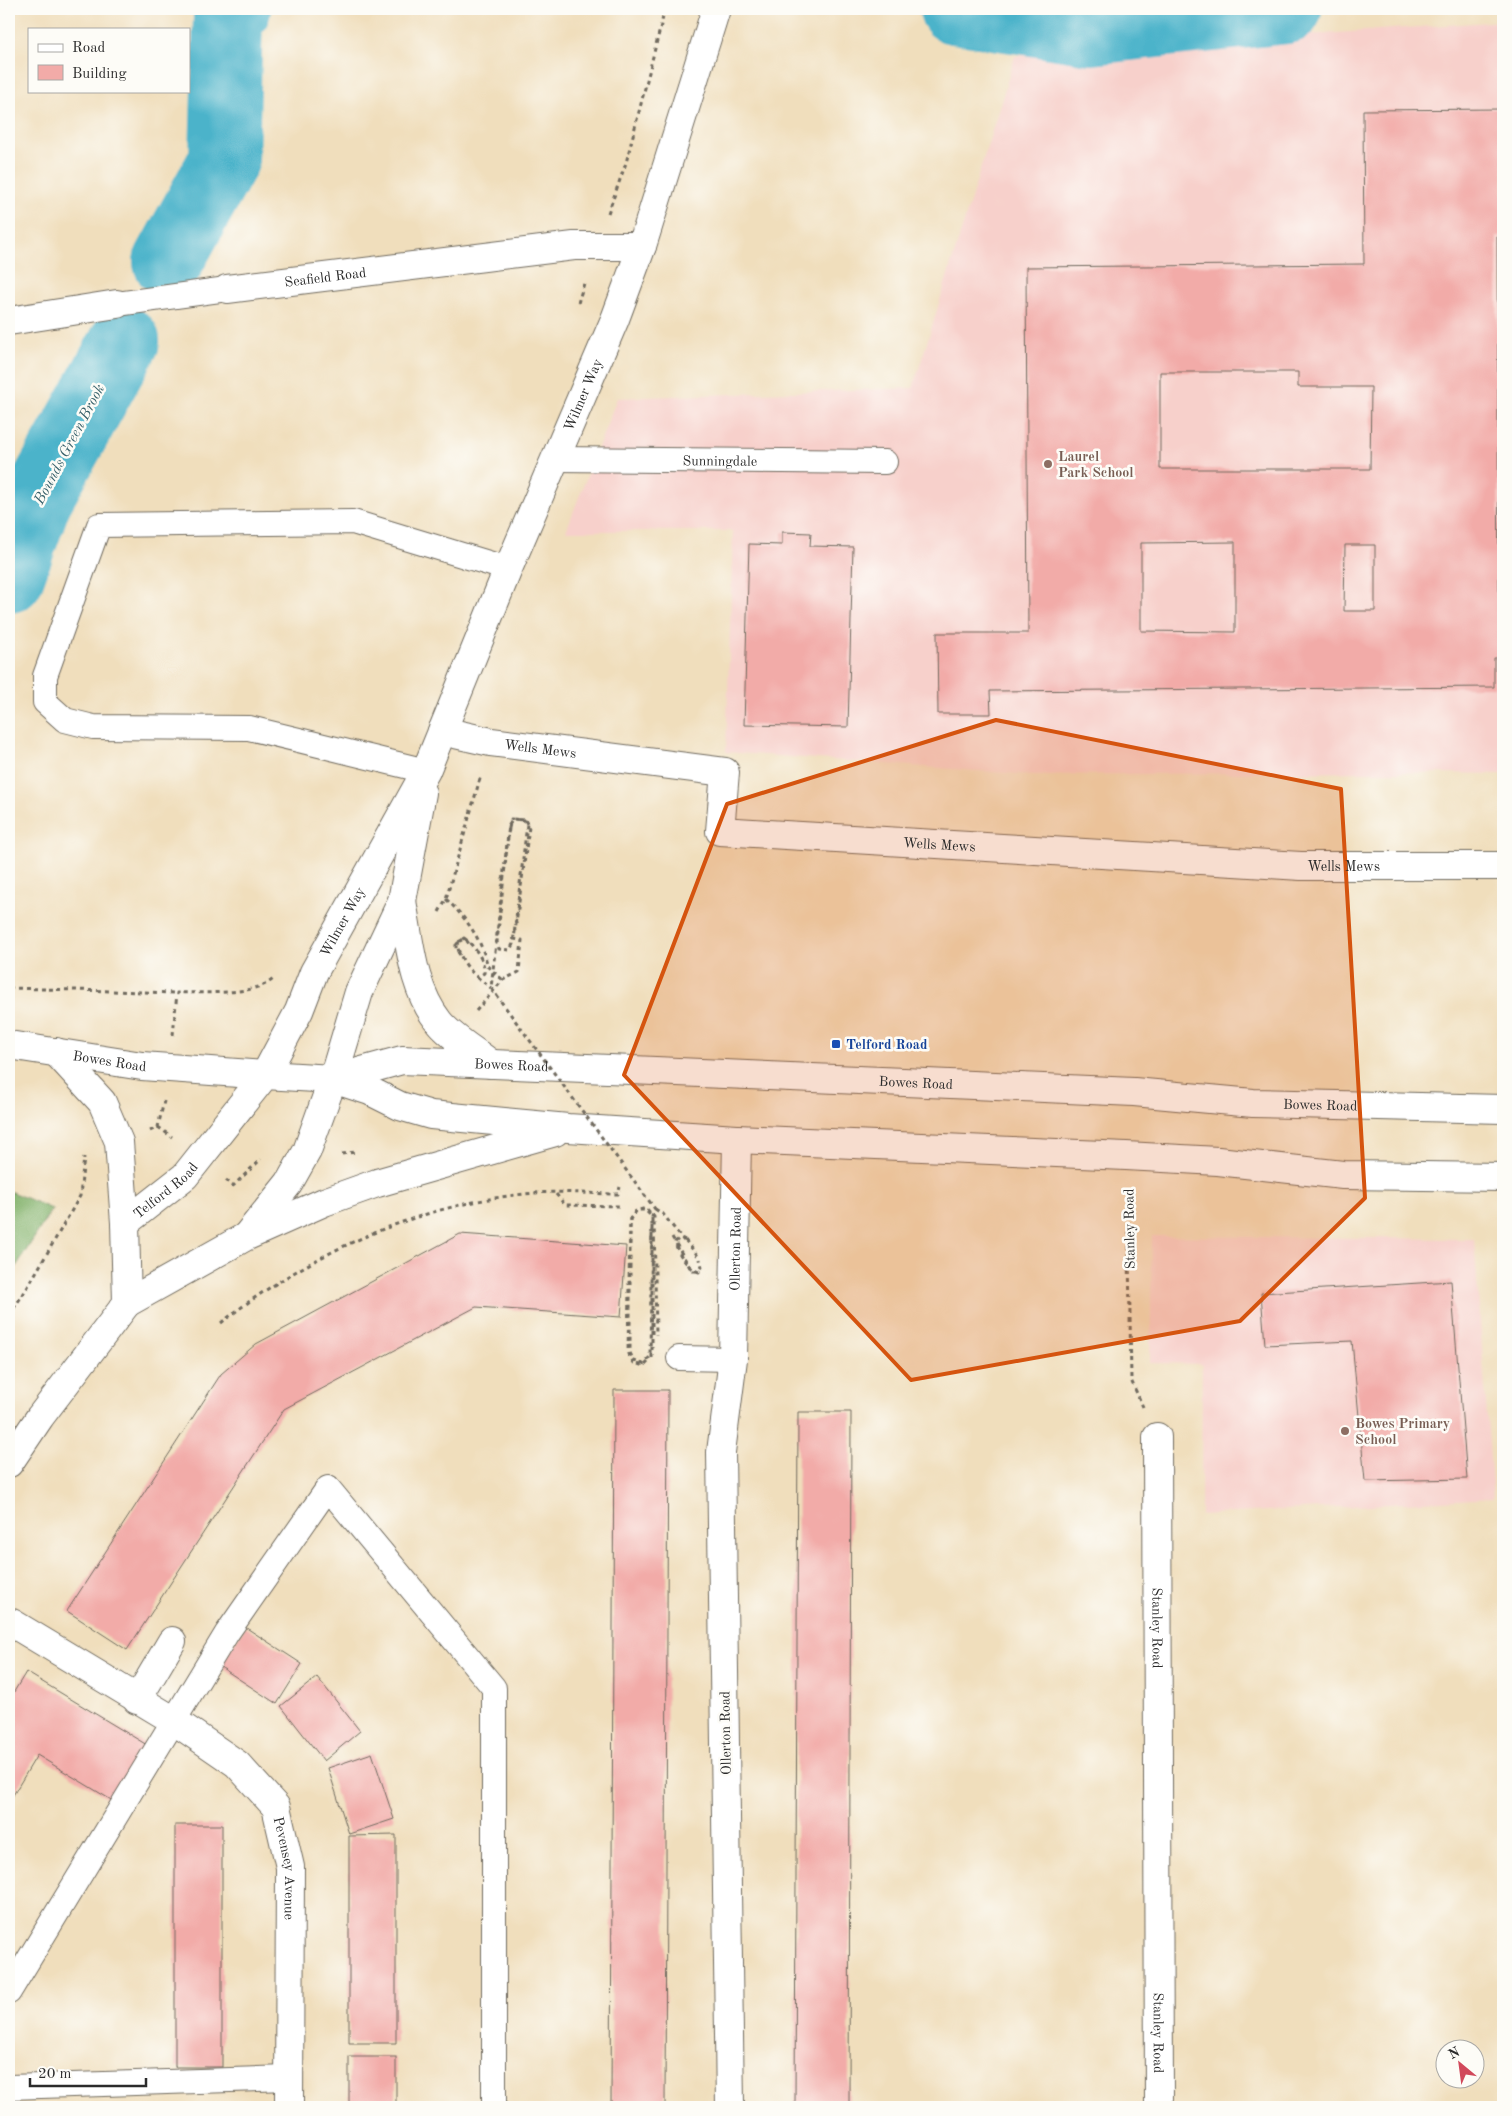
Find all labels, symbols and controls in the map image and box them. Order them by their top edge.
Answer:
legend [28,28,190,92]
text: Road [72,41,106,56]
text: Building [72,67,127,82]
street label: Seafield Road [284,266,367,290]
street label: Wilmer Way [562,356,605,433]
water label: Bounds Green Brook [32,382,108,508]
place label: Laurel Park School [1058,450,1134,480]
street label: Sunningdale [683,454,757,469]
marker: Laurel Park School [1042,458,1054,470]
street label: Wells Mews [503,738,577,761]
street label: Wells Mews [902,836,976,854]
street label: Wells Mews [1307,860,1380,874]
street label: Wilmer Way [318,884,368,959]
marker: Telford Road [830,1038,842,1050]
place label: Telford Road [846,1038,928,1052]
street label: Bowes Road [72,1049,147,1074]
street label: Bowes Road [474,1057,549,1074]
street label: Bowes Road [878,1075,953,1092]
street label: Bowes Road [1283,1098,1357,1114]
street label: Telford Road [131,1160,201,1222]
street label: Stanley Road [1122,1188,1138,1270]
street label: Ollerton Road [728,1207,744,1291]
place label: Bowes Primary School [1355,1417,1450,1447]
marker: Bowes Primary School [1339,1425,1351,1437]
street label: Stanley Road [1149,1588,1164,1668]
street label: Ollerton Road [718,1691,734,1775]
street label: Pevensey Avenue [271,1815,296,1920]
street label: Stanley Road [1151,1993,1165,2073]
north arrow [1434,2038,1484,2088]
text: N [1446,2045,1463,2062]
scale bar [30,2056,146,2088]
text: 20 m [38,2067,72,2082]

